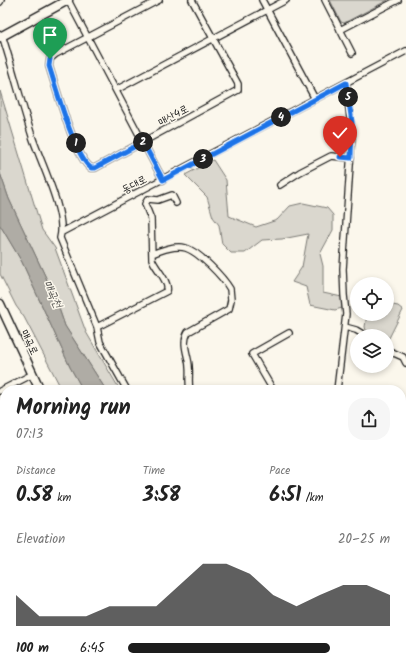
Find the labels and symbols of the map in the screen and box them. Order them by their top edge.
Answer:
pin [33,18,67,59]
pin: 5 [338,87,358,107]
street label: 매산4로 [155,100,192,131]
pin: 4 [271,107,291,127]
pin [323,116,357,157]
pin: 2 [133,132,153,152]
pin: 1 [66,133,86,153]
pin: 3 [193,149,213,169]
street label: 동대로 [119,171,151,199]
water label: 매곡천 [38,277,68,313]
street label: 매곡로 [15,327,43,358]

